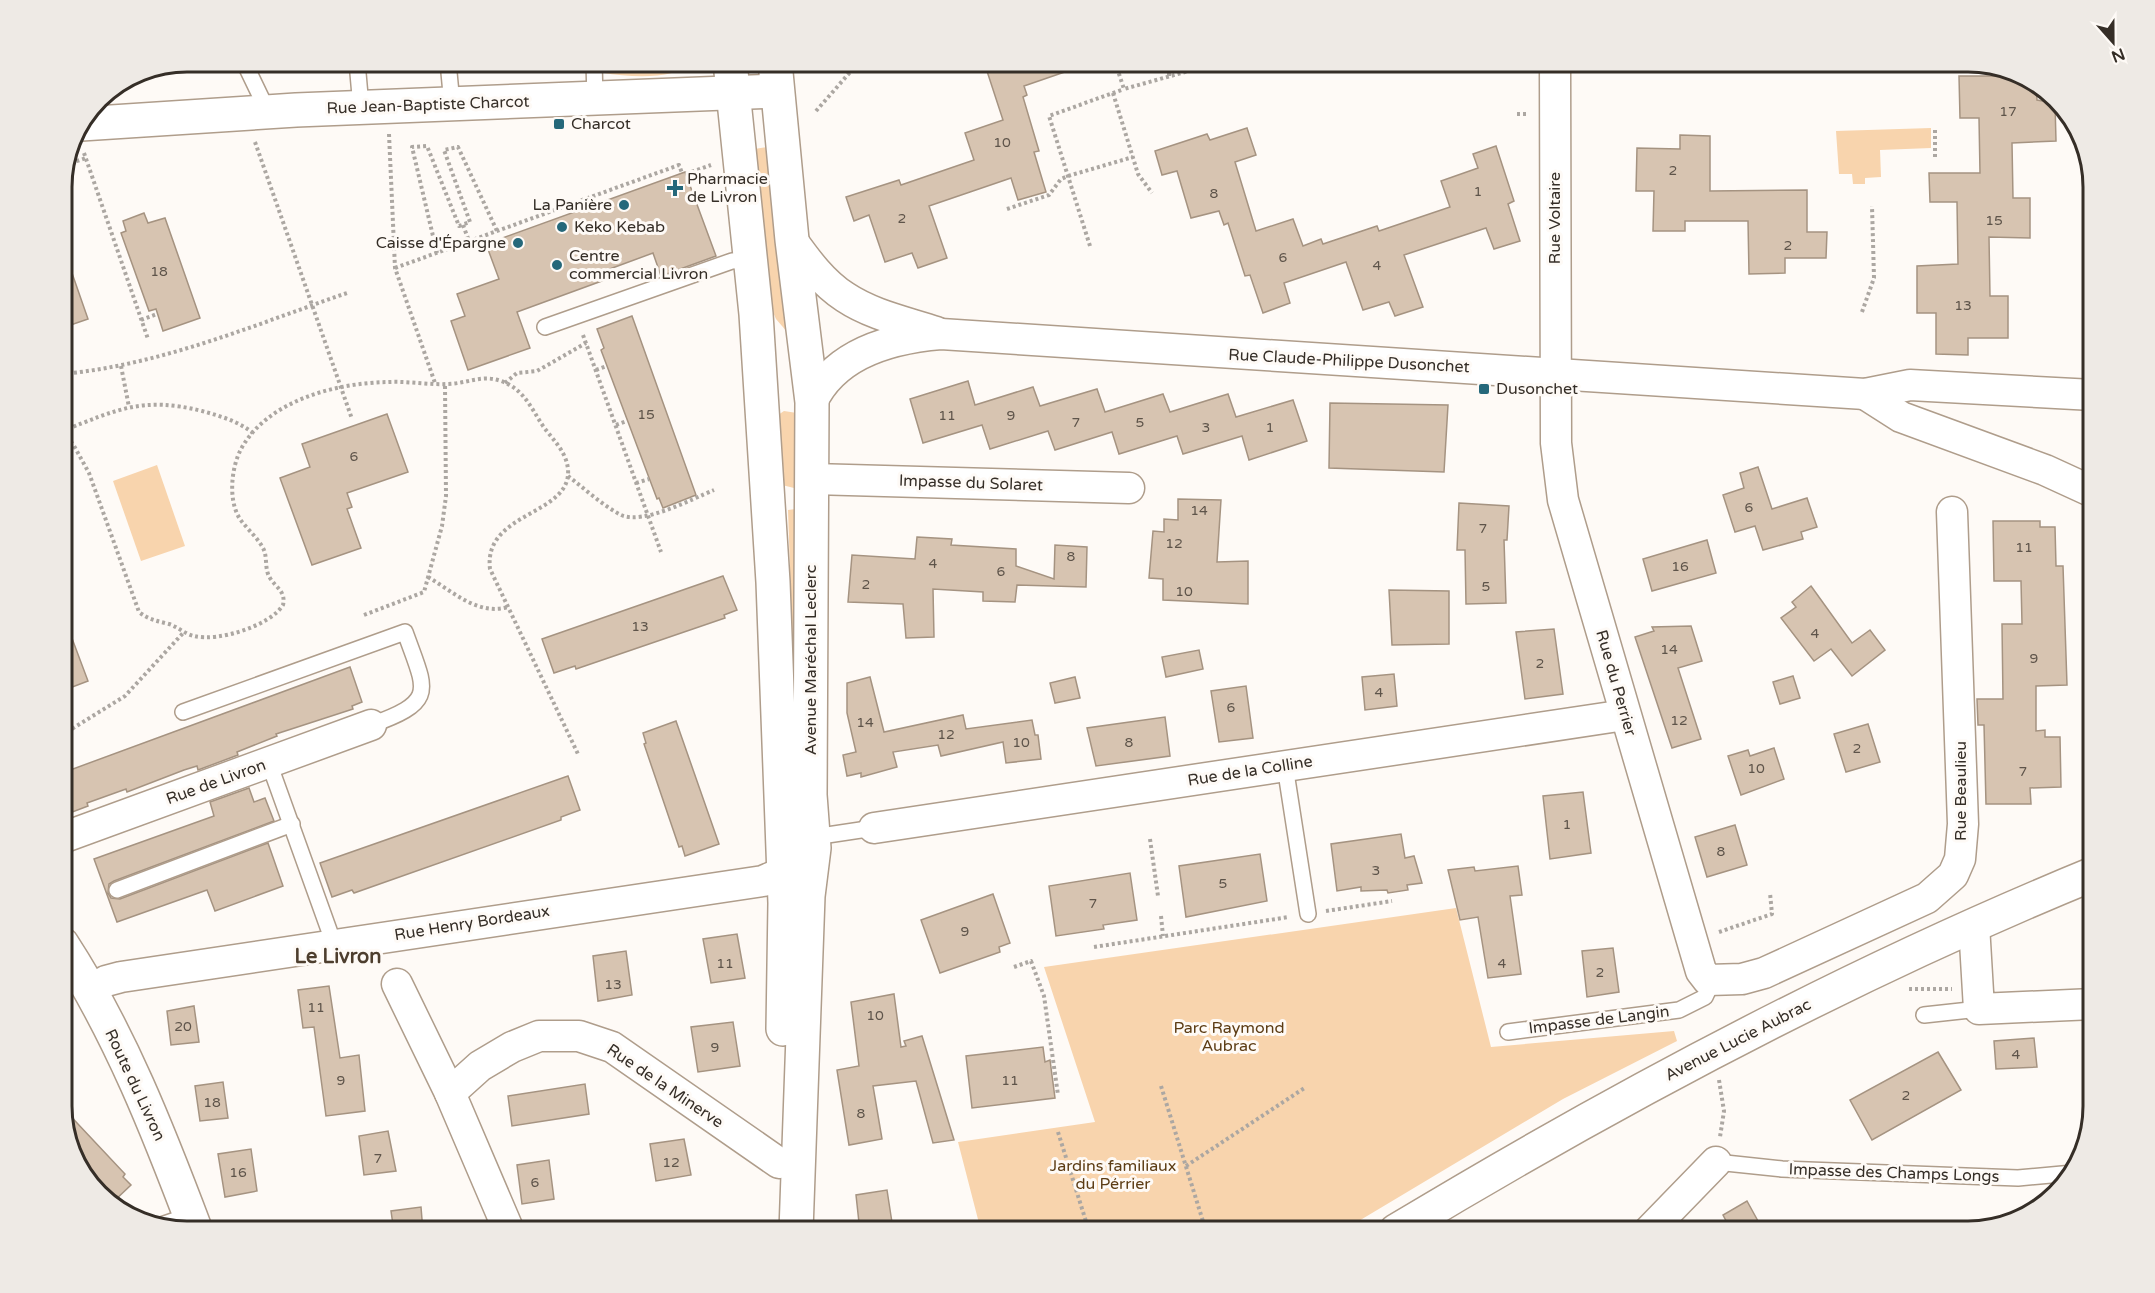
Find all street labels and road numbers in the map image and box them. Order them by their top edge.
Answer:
street label: Rue Jean-Baptiste Charcot [326,91,530,119]
street label: Rue Voltaire [1545,172,1565,264]
street label: Rue Claude-Philippe Dusonchet [1228,345,1470,377]
street label: Impasse du Solaret [899,470,1043,496]
street label: Avenue Maréchal Leclerc [801,565,821,755]
street label: Rue du Perrier [1591,628,1641,739]
street label: Rue Beaulieu [1951,741,1971,841]
street label: Rue de la Colline [1186,751,1314,791]
street label: Rue de Livron [163,755,269,809]
street label: Rue Henry Bordeaux [393,901,551,945]
street label: Avenue Lucie Aubrac [1662,994,1814,1086]
street label: Impasse de Langin [1527,1001,1671,1039]
street label: Route du Livron [100,1026,170,1144]
street label: Rue de la Minerve [603,1040,727,1132]
street label: Impasse des Champs Longs [1788,1159,2000,1187]

